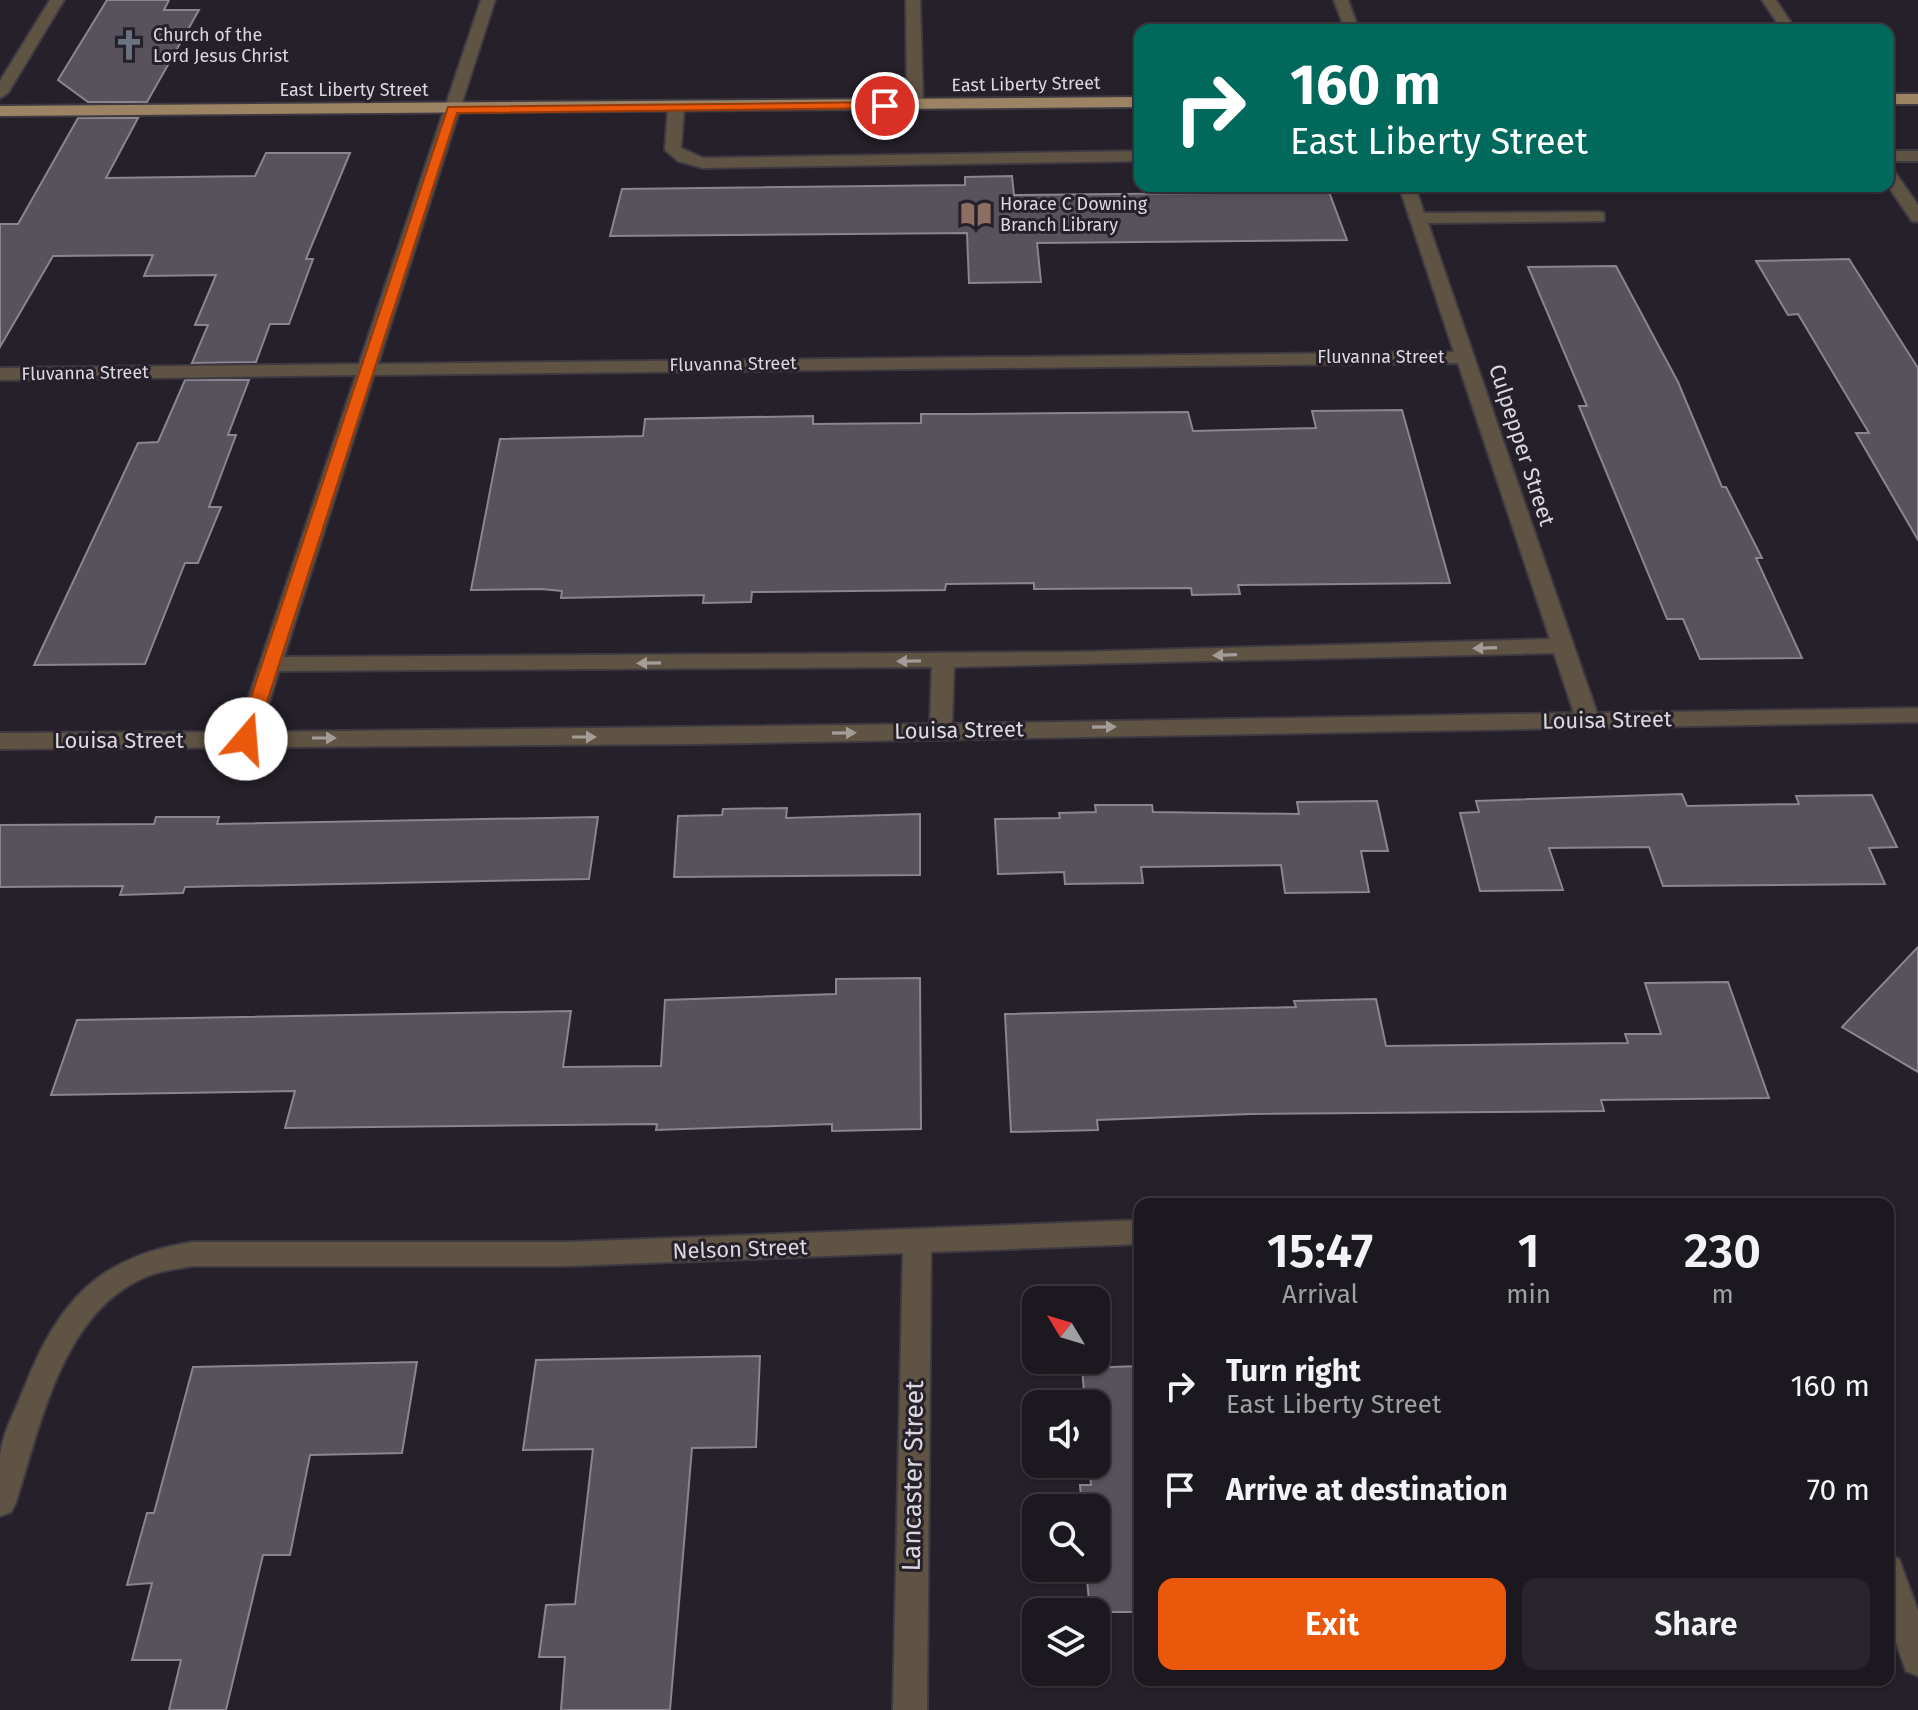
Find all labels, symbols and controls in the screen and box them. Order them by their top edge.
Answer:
place label: Church of the Lord Jesus Christ [153,24,289,67]
church icon: Church of the Lord Jesus Christ [112,28,146,62]
text: 160 m [1290,52,1441,119]
icon: right [1158,56,1262,160]
pin [851,72,919,140]
street label: East Liberty Street [951,72,1101,96]
street label: East Liberty Street [279,79,429,101]
icon: arrive [863,84,907,128]
text: East Liberty Street [1290,120,1588,164]
place label: Horace C Downing Branch Library [1000,193,1148,236]
library icon: Horace C Downing Branch Library [959,197,993,231]
street label: Fluvanna Street [1317,346,1445,368]
street label: Fluvanna Street [669,352,797,376]
street label: Fluvanna Street [21,361,149,385]
street label: Culpepper Street [1483,361,1561,529]
one-way arrow [1472,642,1497,654]
one-way arrow [1212,648,1237,661]
one-way arrow [896,655,921,667]
one-way arrow [636,657,661,669]
position arrow [204,697,288,781]
street label: Louisa Street [1542,705,1672,735]
street label: Louisa Street [894,715,1024,745]
one-way arrow [1092,720,1117,733]
one-way arrow [832,726,857,739]
street label: Louisa Street [54,727,184,754]
one-way arrow [572,731,597,743]
one-way arrow [312,732,337,744]
text: 15:47 [1267,1222,1373,1280]
text: 1 [1518,1222,1540,1280]
text: 230 [1684,1222,1761,1280]
street label: Nelson Street [672,1233,808,1265]
text: Arrival [1282,1279,1358,1310]
text: min [1506,1279,1551,1310]
text: m [1711,1279,1734,1310]
north arrow [1022,1286,1110,1374]
map controls [1022,1286,1110,1686]
text: Turn right [1226,1353,1361,1389]
icon: right [1158,1364,1202,1408]
text: 160 m [1791,1368,1870,1404]
street label: Lancaster Street [896,1380,930,1572]
text: East Liberty Street [1226,1389,1441,1420]
button: sound [1022,1390,1110,1478]
icon: arrive [1158,1468,1202,1512]
text: Arrive at destination [1226,1472,1508,1508]
text: 70 m [1807,1472,1870,1508]
button: search [1022,1494,1110,1582]
button: Exit [1158,1578,1506,1670]
button: Share [1522,1578,1870,1670]
button: layers [1022,1598,1110,1686]

